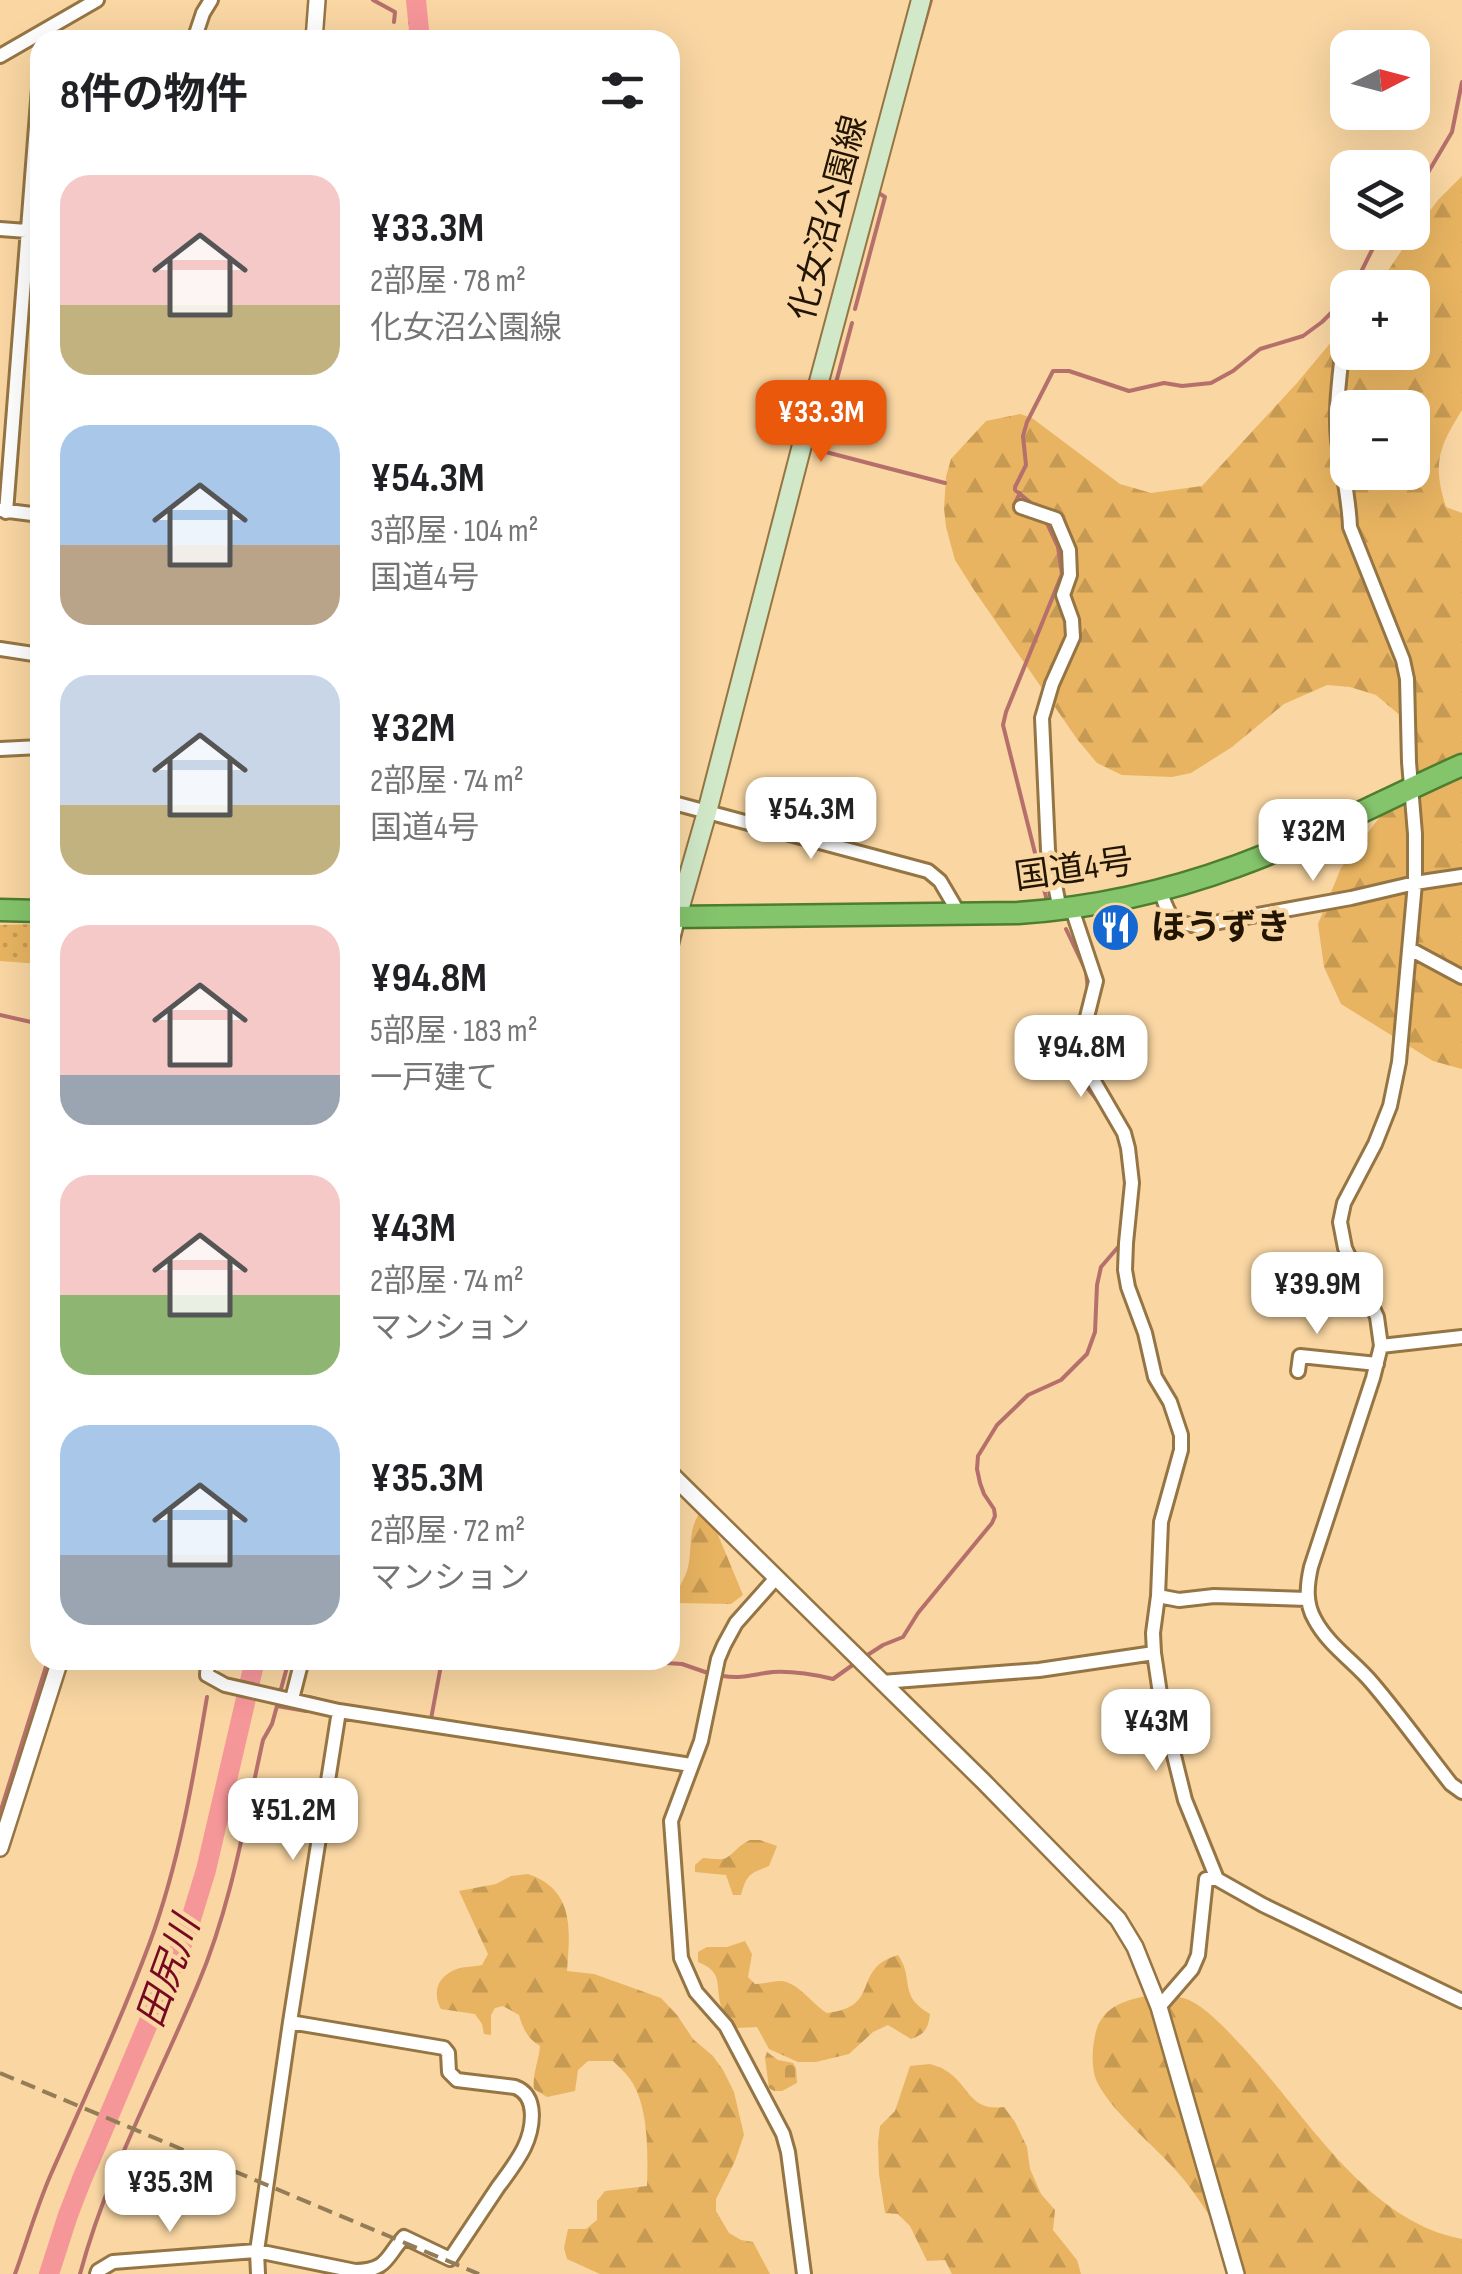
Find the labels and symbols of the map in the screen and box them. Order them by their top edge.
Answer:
north arrow [1330,30,1430,130]
street label: 化女沼公園線 [781,111,877,325]
pin: ¥33.3M [740,380,902,465]
pin: ¥54.3M [730,777,892,862]
pin: ¥32M [1254,799,1372,884]
street label: 国道4号 [1012,840,1136,900]
restaurant icon: ほうずき [1090,902,1142,954]
place label: ほうずき [1151,907,1291,950]
pin: ¥94.8M [1000,1015,1162,1100]
pin: ¥39.9M [1236,1252,1398,1337]
pin: ¥43M [1097,1689,1215,1774]
pin: ¥51.2M [212,1778,374,1863]
water label: 田尻川 [128,1907,211,2033]
pin: ¥35.3M [89,2150,251,2235]

